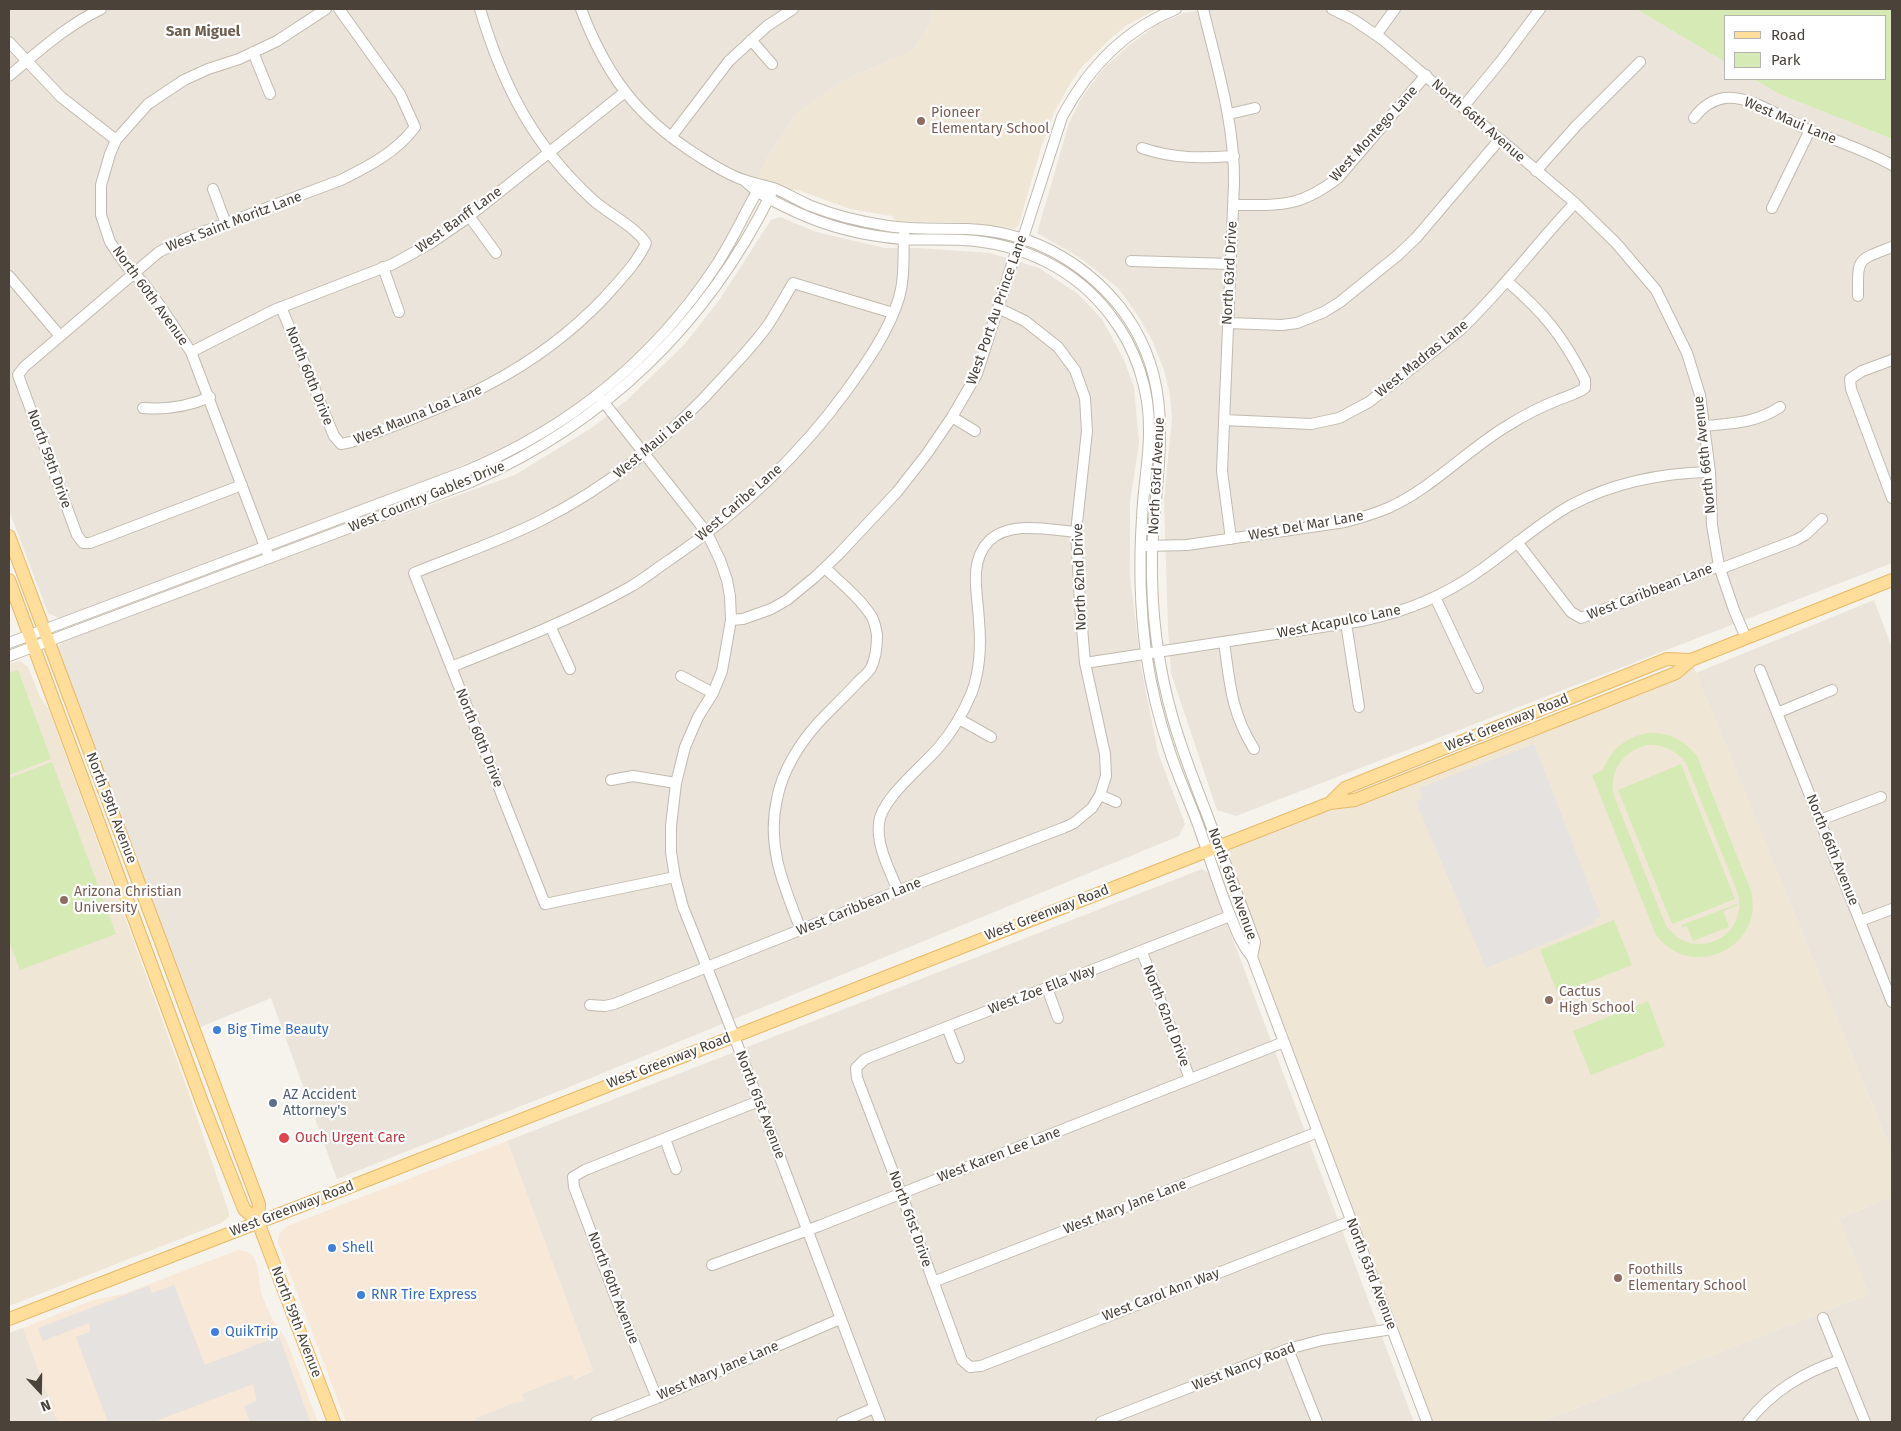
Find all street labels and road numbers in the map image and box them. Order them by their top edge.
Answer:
street label: North 66th Avenue [1428,76,1528,166]
street label: West Montego Lane [1326,83,1422,185]
street label: West Maui Lane [1741,94,1839,148]
street label: West Banff Lane [413,183,505,257]
street label: West Saint Moritz Lane [164,188,304,256]
street label: North 63rd Drive [1219,220,1241,326]
street label: West Port Au Prince Lane [963,233,1031,387]
street label: North 60th Avenue [108,243,192,349]
street label: West Madras Lane [1372,317,1472,401]
street label: North 60th Drive [282,324,336,428]
street label: West Mauna Loa Lane [351,382,485,448]
street label: North 66th Avenue [1690,395,1720,515]
street label: West Maui Lane [611,406,697,482]
street label: North 59th Drive [23,407,75,511]
street label: North 63rd Avenue [1146,417,1168,535]
street label: West Country Gables Drive [346,458,508,536]
street label: West Caribe Lane [692,461,786,545]
street label: West Del Mar Lane [1247,508,1365,544]
street label: North 62nd Drive [1070,523,1090,631]
street label: West Caribbean Lane [1585,560,1715,624]
street label: West Acapulco Lane [1276,602,1402,642]
street label: North 60th Drive [452,686,506,790]
street label: West Greenway Road [1443,691,1571,755]
street label: North 59th Avenue [82,750,140,866]
street label: North 66th Avenue [1802,792,1862,908]
street label: North 63rd Avenue [1204,826,1260,942]
street label: West Caribbean Lane [794,874,924,940]
street label: West Greenway Road [982,882,1112,944]
street label: West Zoe Ella Way [986,962,1098,1018]
street label: North 62nd Drive [1139,963,1193,1069]
street label: West Greenway Road [604,1030,734,1092]
street label: North 61st Avenue [732,1048,788,1162]
street label: West Karen Lee Lane [935,1124,1063,1186]
street label: North 61st Drive [885,1169,935,1269]
street label: West Mary Jane Lane [1061,1176,1189,1238]
street label: West Greenway Road [227,1178,357,1240]
street label: North 63rd Avenue [1342,1216,1400,1332]
street label: North 60th Avenue [584,1230,642,1346]
street label: North 59th Avenue [267,1264,325,1380]
street label: West Carol Ann Way [1100,1265,1222,1325]
street label: West Mary Jane Lane [655,1338,781,1404]
street label: West Nancy Road [1190,1340,1298,1394]

